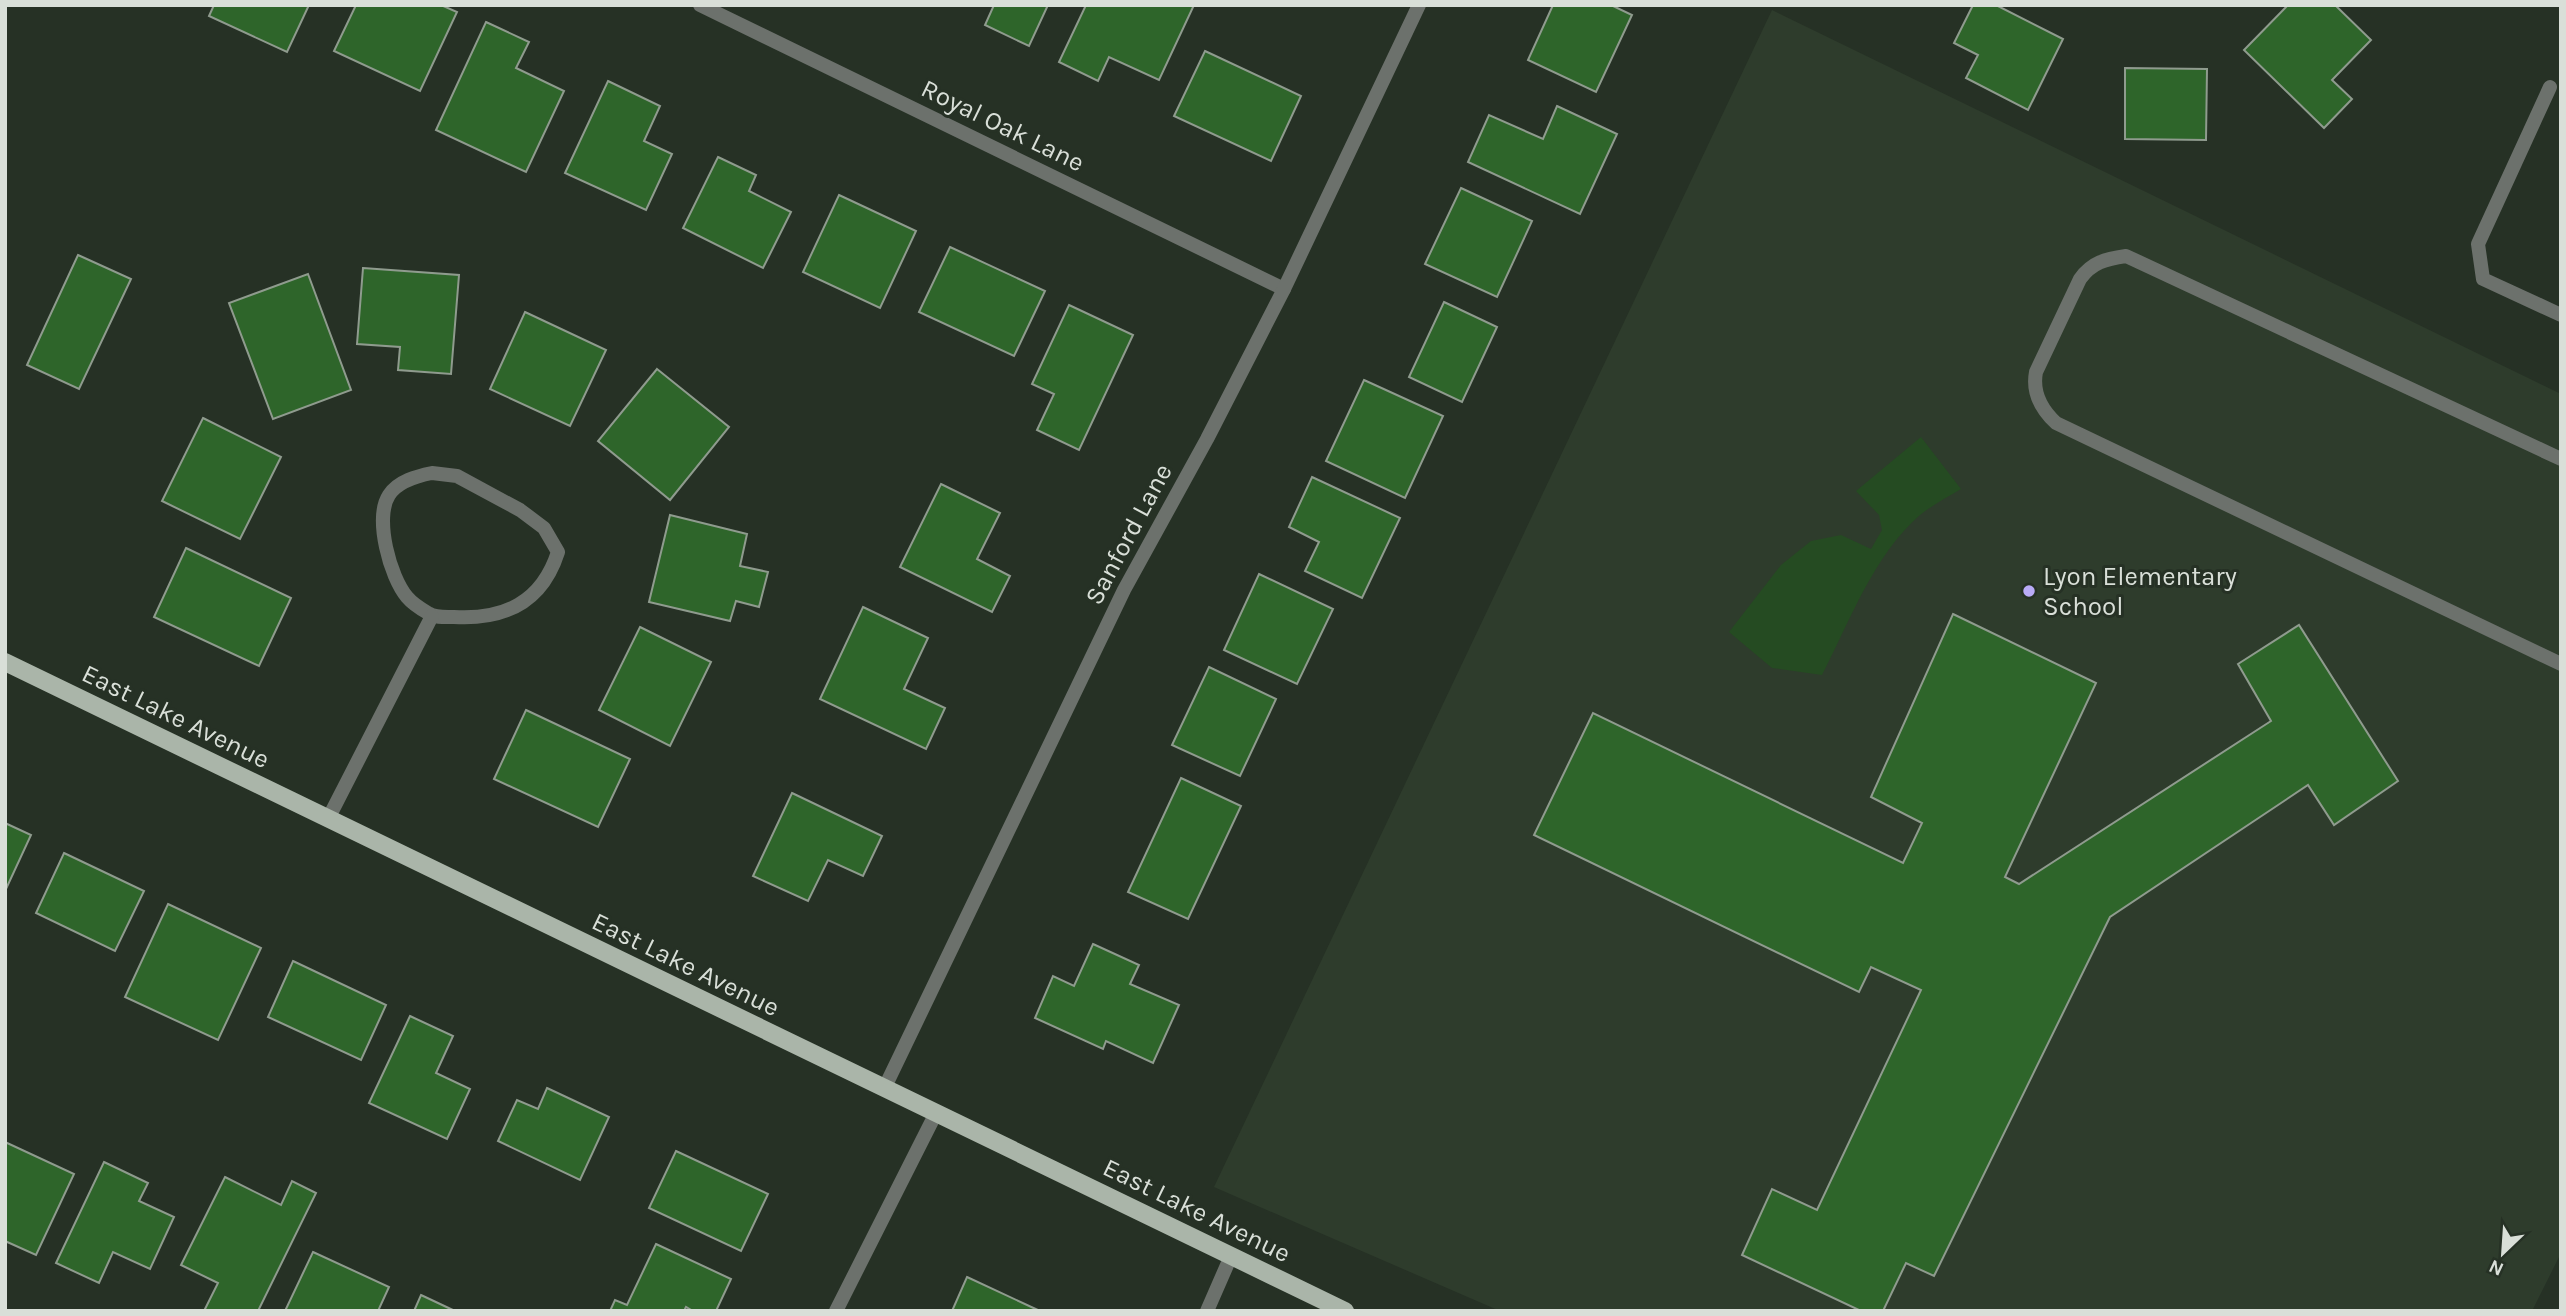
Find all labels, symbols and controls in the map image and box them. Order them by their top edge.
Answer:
street label: Royal Oak Lane [916,73,1089,178]
street label: Sanford Lane [1078,458,1179,610]
place label: Lyon Elementary School [2043,561,2237,622]
marker: Lyon Elementary School [2021,583,2037,599]
street label: East Lake Avenue [77,658,275,775]
street label: East Lake Avenue [587,906,785,1023]
street label: East Lake Avenue [1098,1152,1296,1269]
north arrow [2468,1218,2538,1288]
text: N [2485,1255,2507,1280]

